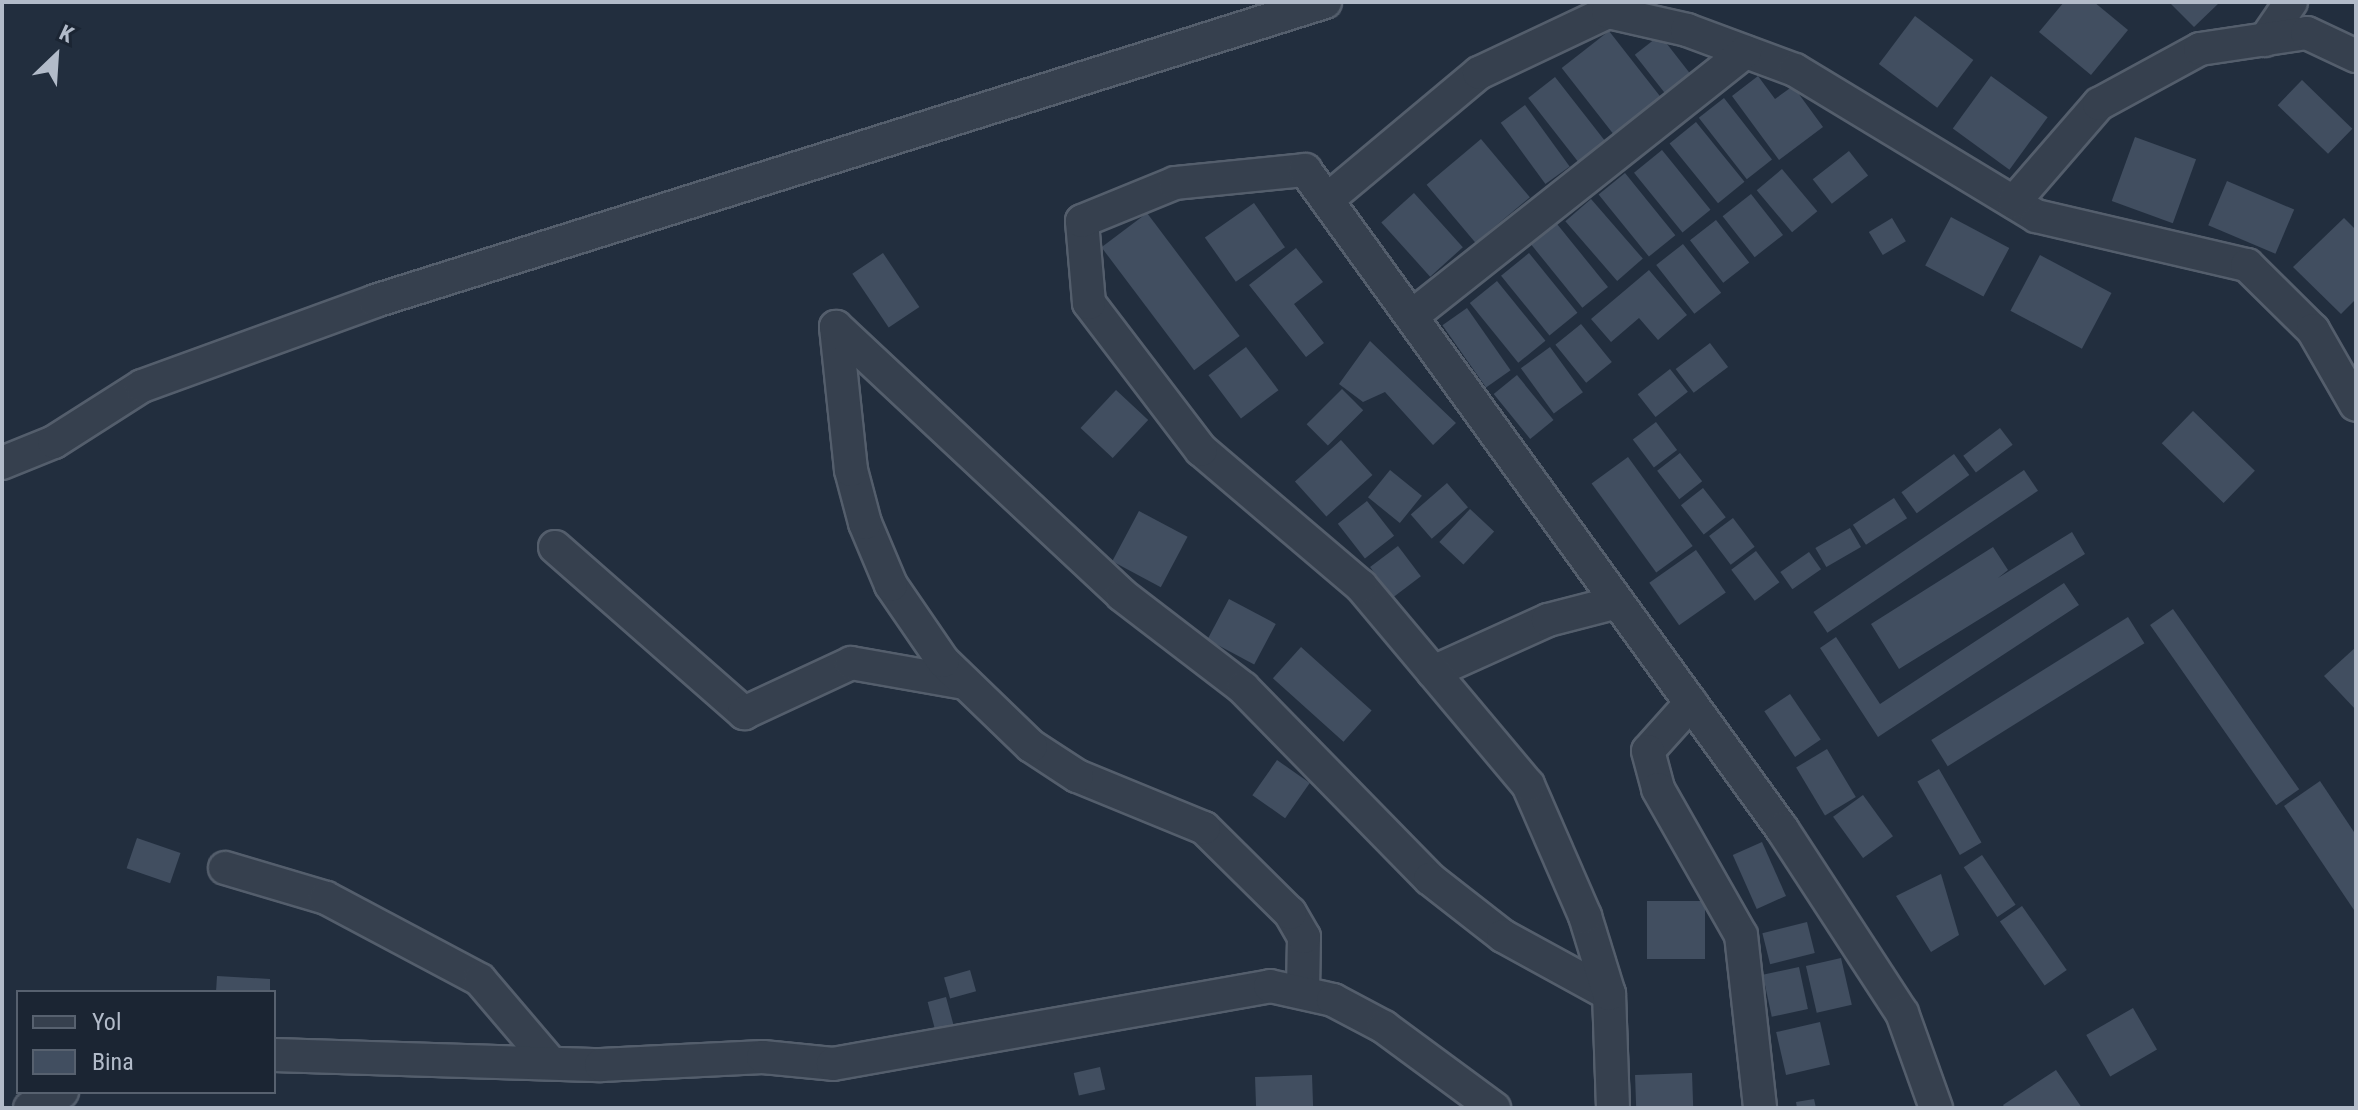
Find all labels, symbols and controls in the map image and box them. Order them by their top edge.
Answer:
north arrow [16,16,96,96]
text: K [56,20,77,48]
legend [16,990,276,1094]
text: Yol [92,1008,121,1036]
text: Bina [92,1048,134,1076]

